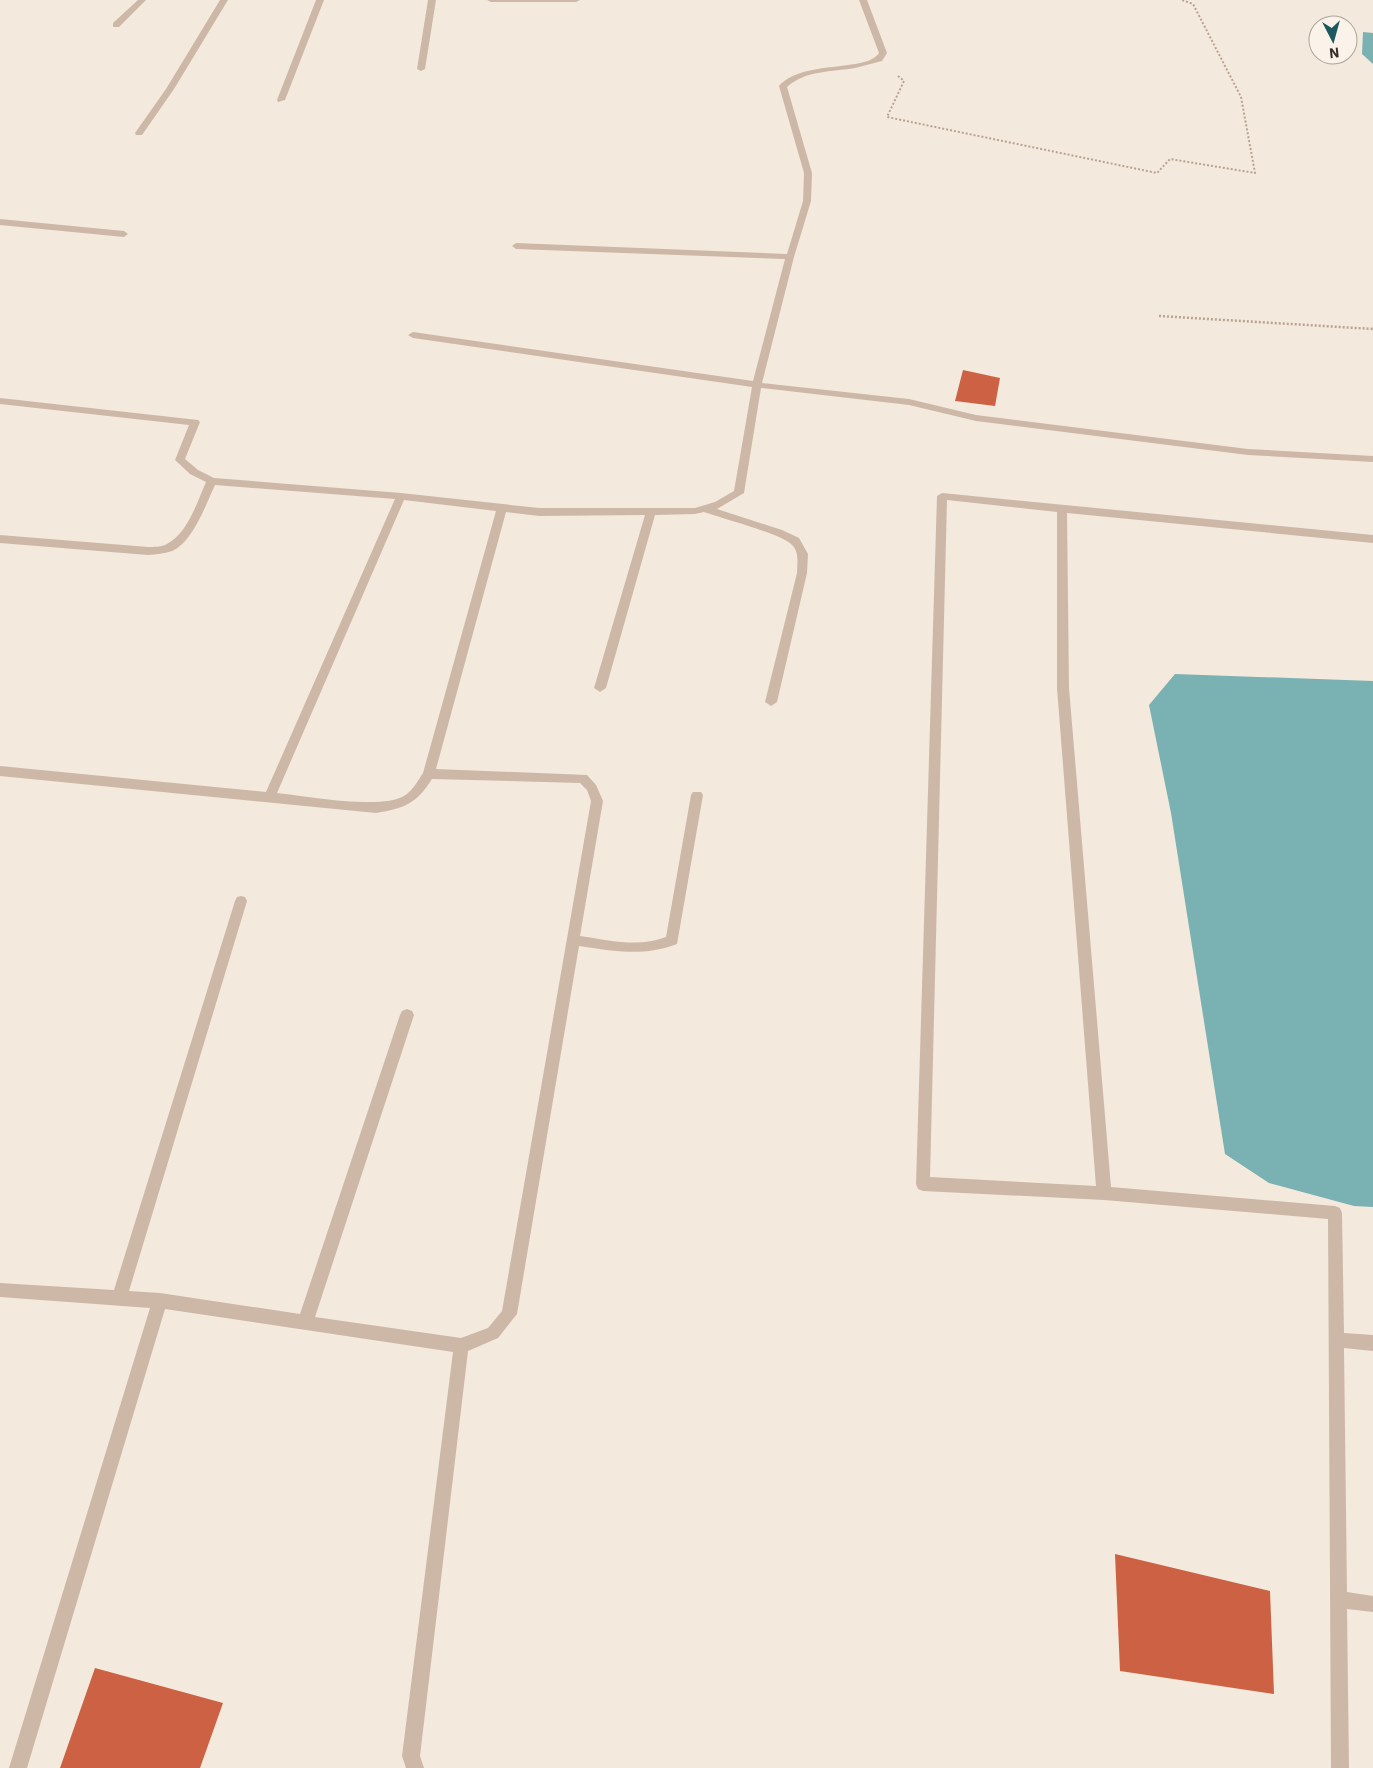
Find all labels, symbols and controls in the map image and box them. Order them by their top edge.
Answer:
north arrow [1308,15,1358,65]
text: N [1328,43,1340,62]

